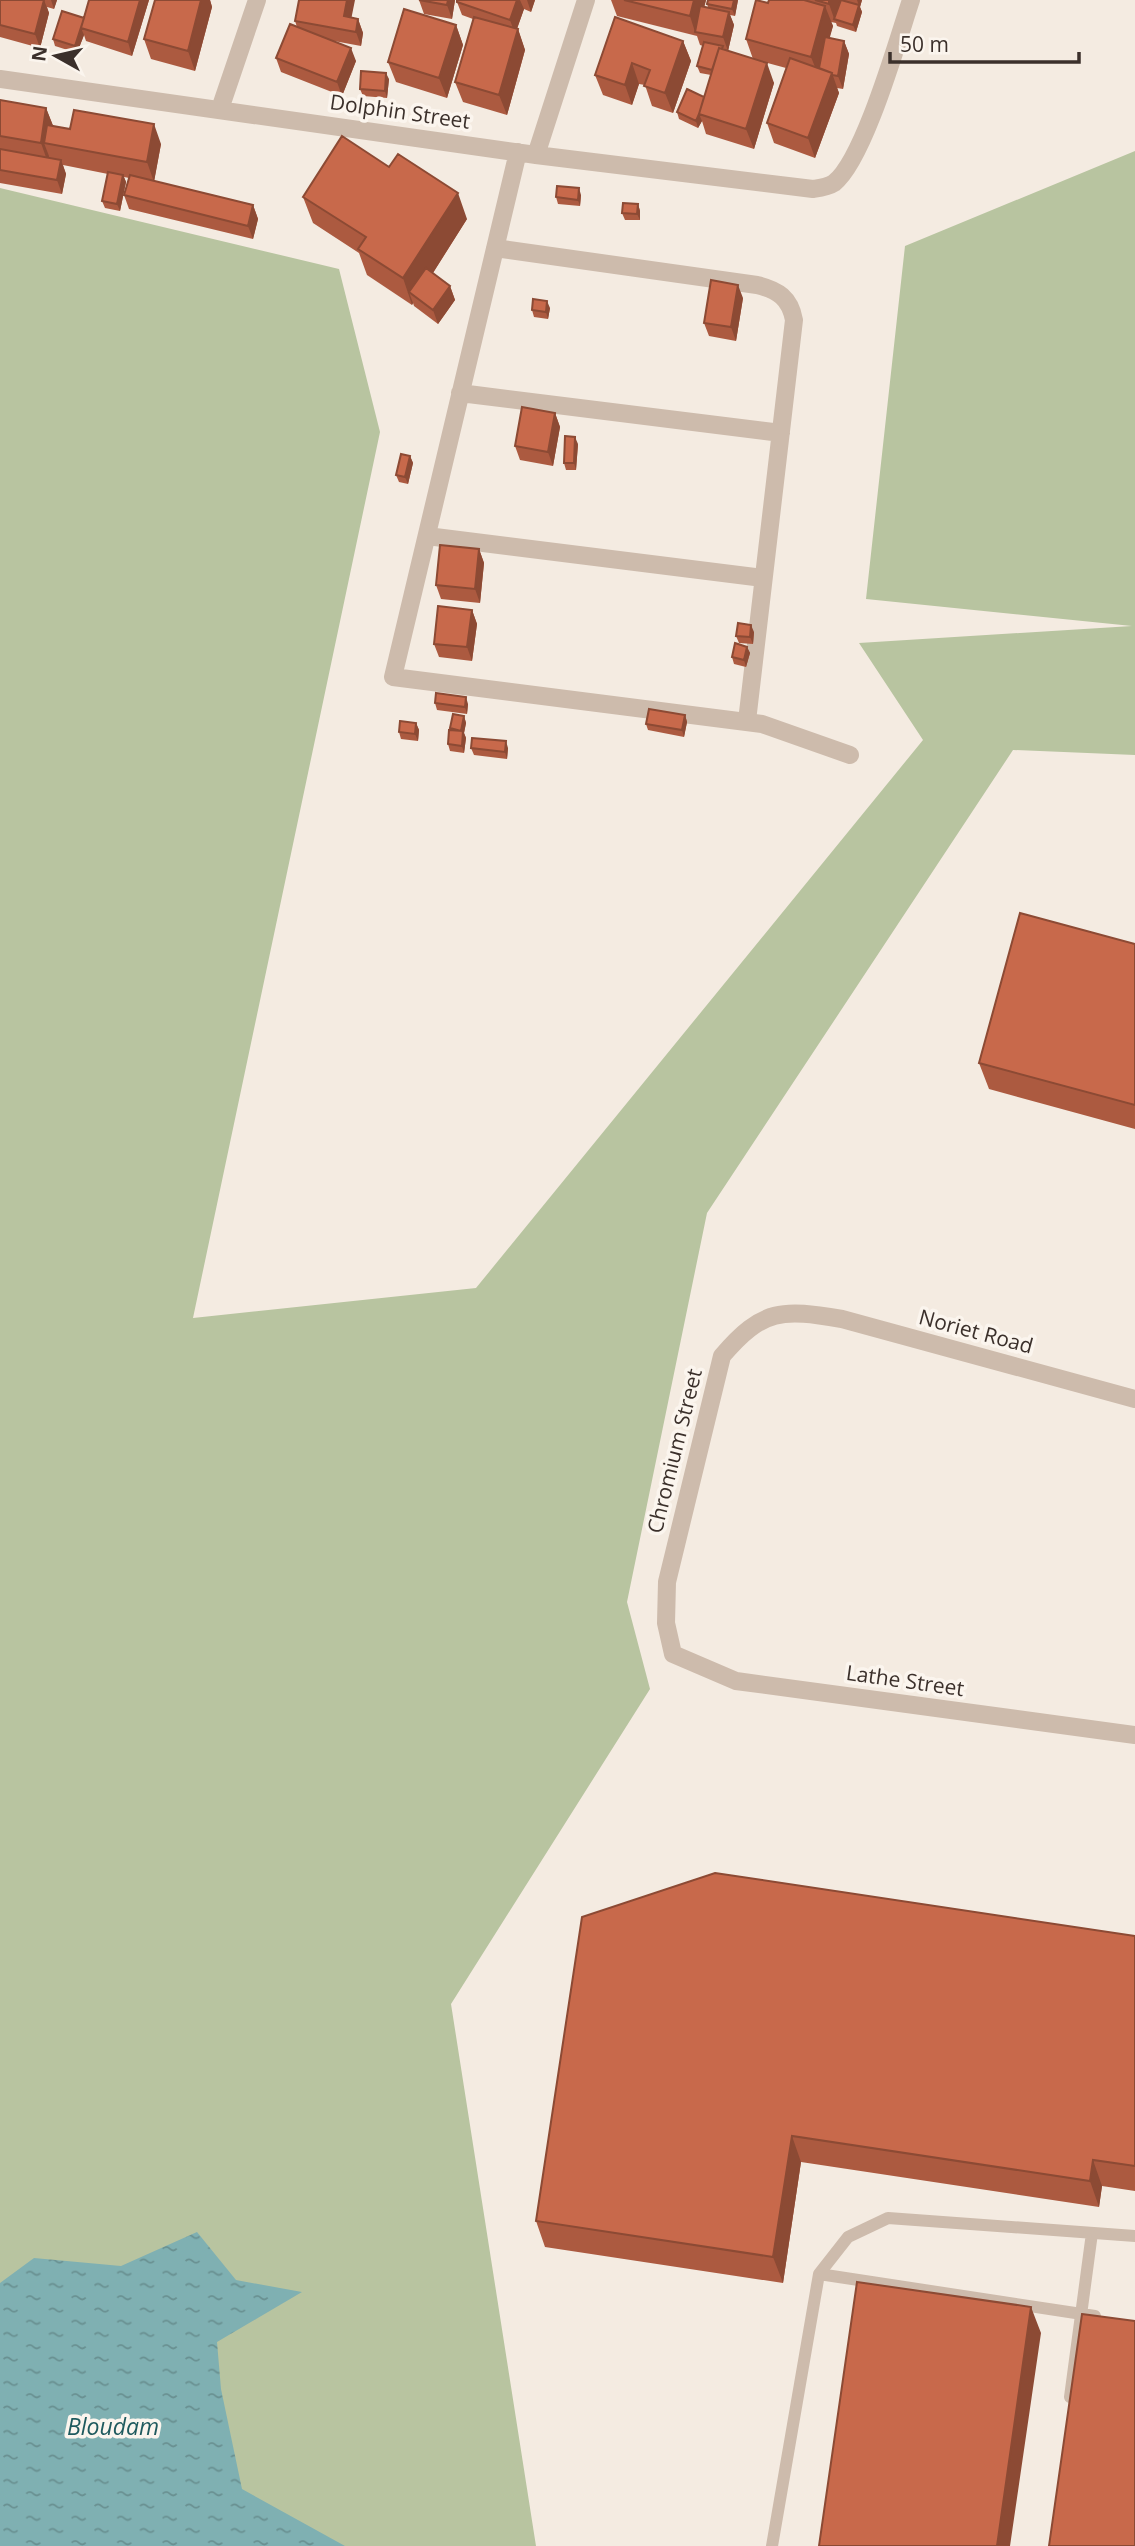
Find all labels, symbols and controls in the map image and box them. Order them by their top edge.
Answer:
north arrow [21,21,91,91]
scale bar [890,21,1079,65]
text: 50 m [900,30,949,58]
text: N [25,44,53,63]
street label: Dolphin Street [328,87,472,135]
street label: Noriet Road [916,1302,1036,1360]
street label: Chromium Street [640,1366,708,1536]
street label: Lathe Street [844,1658,966,1702]
water label: Bloudam [67,2410,159,2442]

